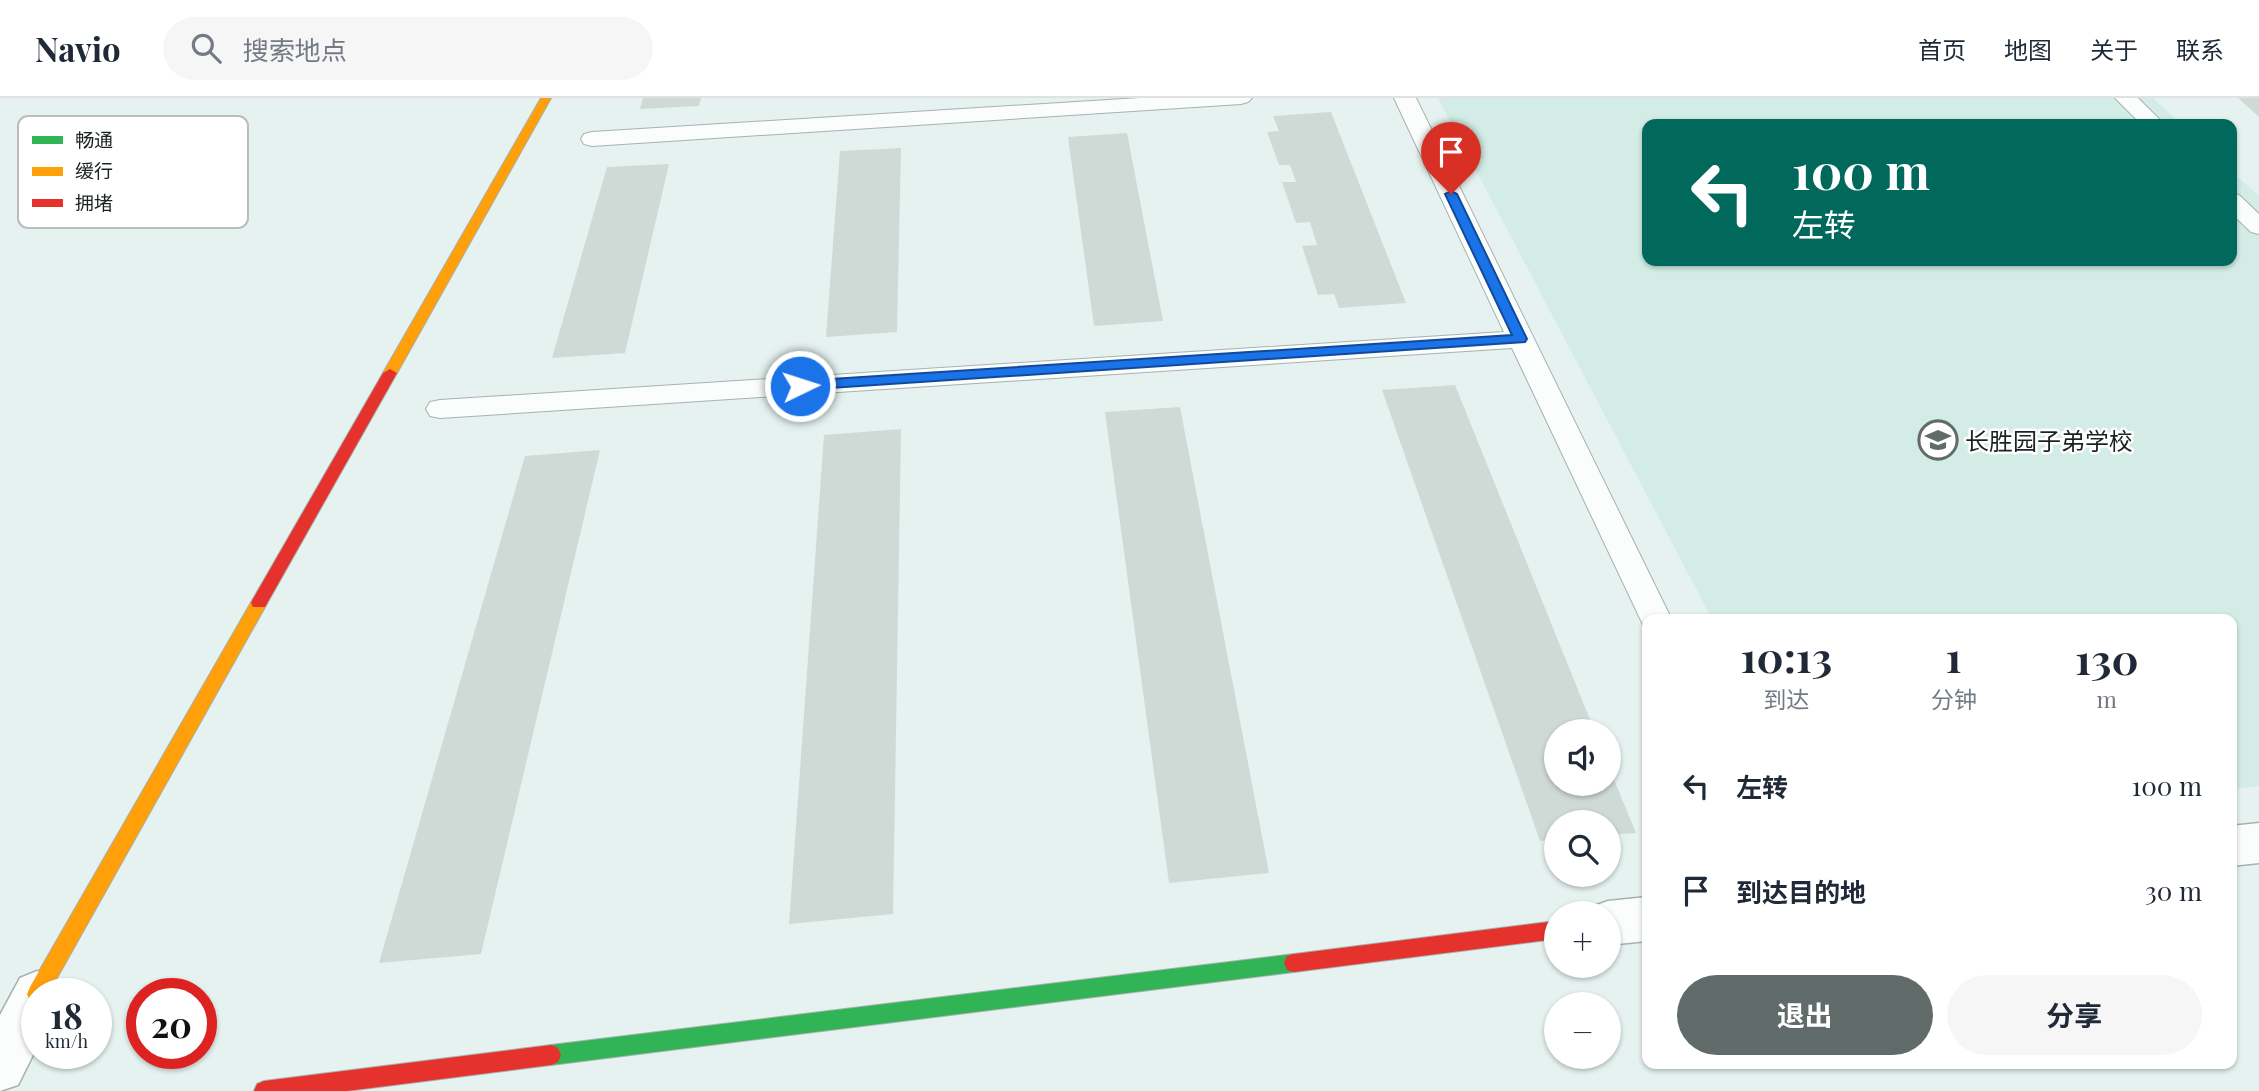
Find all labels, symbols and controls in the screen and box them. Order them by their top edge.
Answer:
search box [163,17,653,80]
text: Navio [35,26,121,70]
icon: search [187,29,225,67]
text: 搜索地点 [243,32,347,67]
text: 首页 [1918,33,1966,65]
text: 地图 [2004,33,2052,65]
text: 关于 [2090,33,2138,65]
text: 联系 [2176,33,2224,65]
legend [18,116,248,228]
pin [1421,122,1481,194]
text: 畅通 [75,126,113,152]
icon: arrive [1432,133,1470,171]
text: 100 m [1792,137,1930,202]
icon: left [1677,147,1768,238]
text: 缓行 [75,157,113,183]
text: 拥堵 [75,189,113,215]
text: 左转 [1792,202,1856,245]
position arrow [763,349,837,423]
school or university icon: 长胜园子弟学校 [1917,419,1959,461]
place label: 长胜园子弟学校 [1965,424,2133,456]
text: 10:13 [1740,628,1832,684]
text: 1 [1946,628,1962,684]
text: 130 [2075,630,2139,686]
text: 到达 [1763,683,1809,714]
text: 分钟 [1931,683,1977,714]
text: m [2097,683,2117,714]
map controls [1544,719,1621,1069]
button: sound [1544,719,1621,796]
icon: left [1677,767,1715,805]
text: 100 m [2132,768,2202,803]
text: 左转 [1736,769,1788,804]
button: search [1544,810,1621,887]
icon: arrive [1677,872,1715,910]
text: 30 m [2145,873,2202,908]
text: 到达目的地 [1736,874,1866,909]
button: + [1544,901,1621,978]
button: 退出 [1677,975,1933,1055]
button: 分享 [1947,975,2202,1055]
speed limit sign: 20 [126,978,217,1069]
text: 18 [50,991,83,1038]
button: − [1544,992,1621,1069]
text: km/h [45,1029,88,1053]

